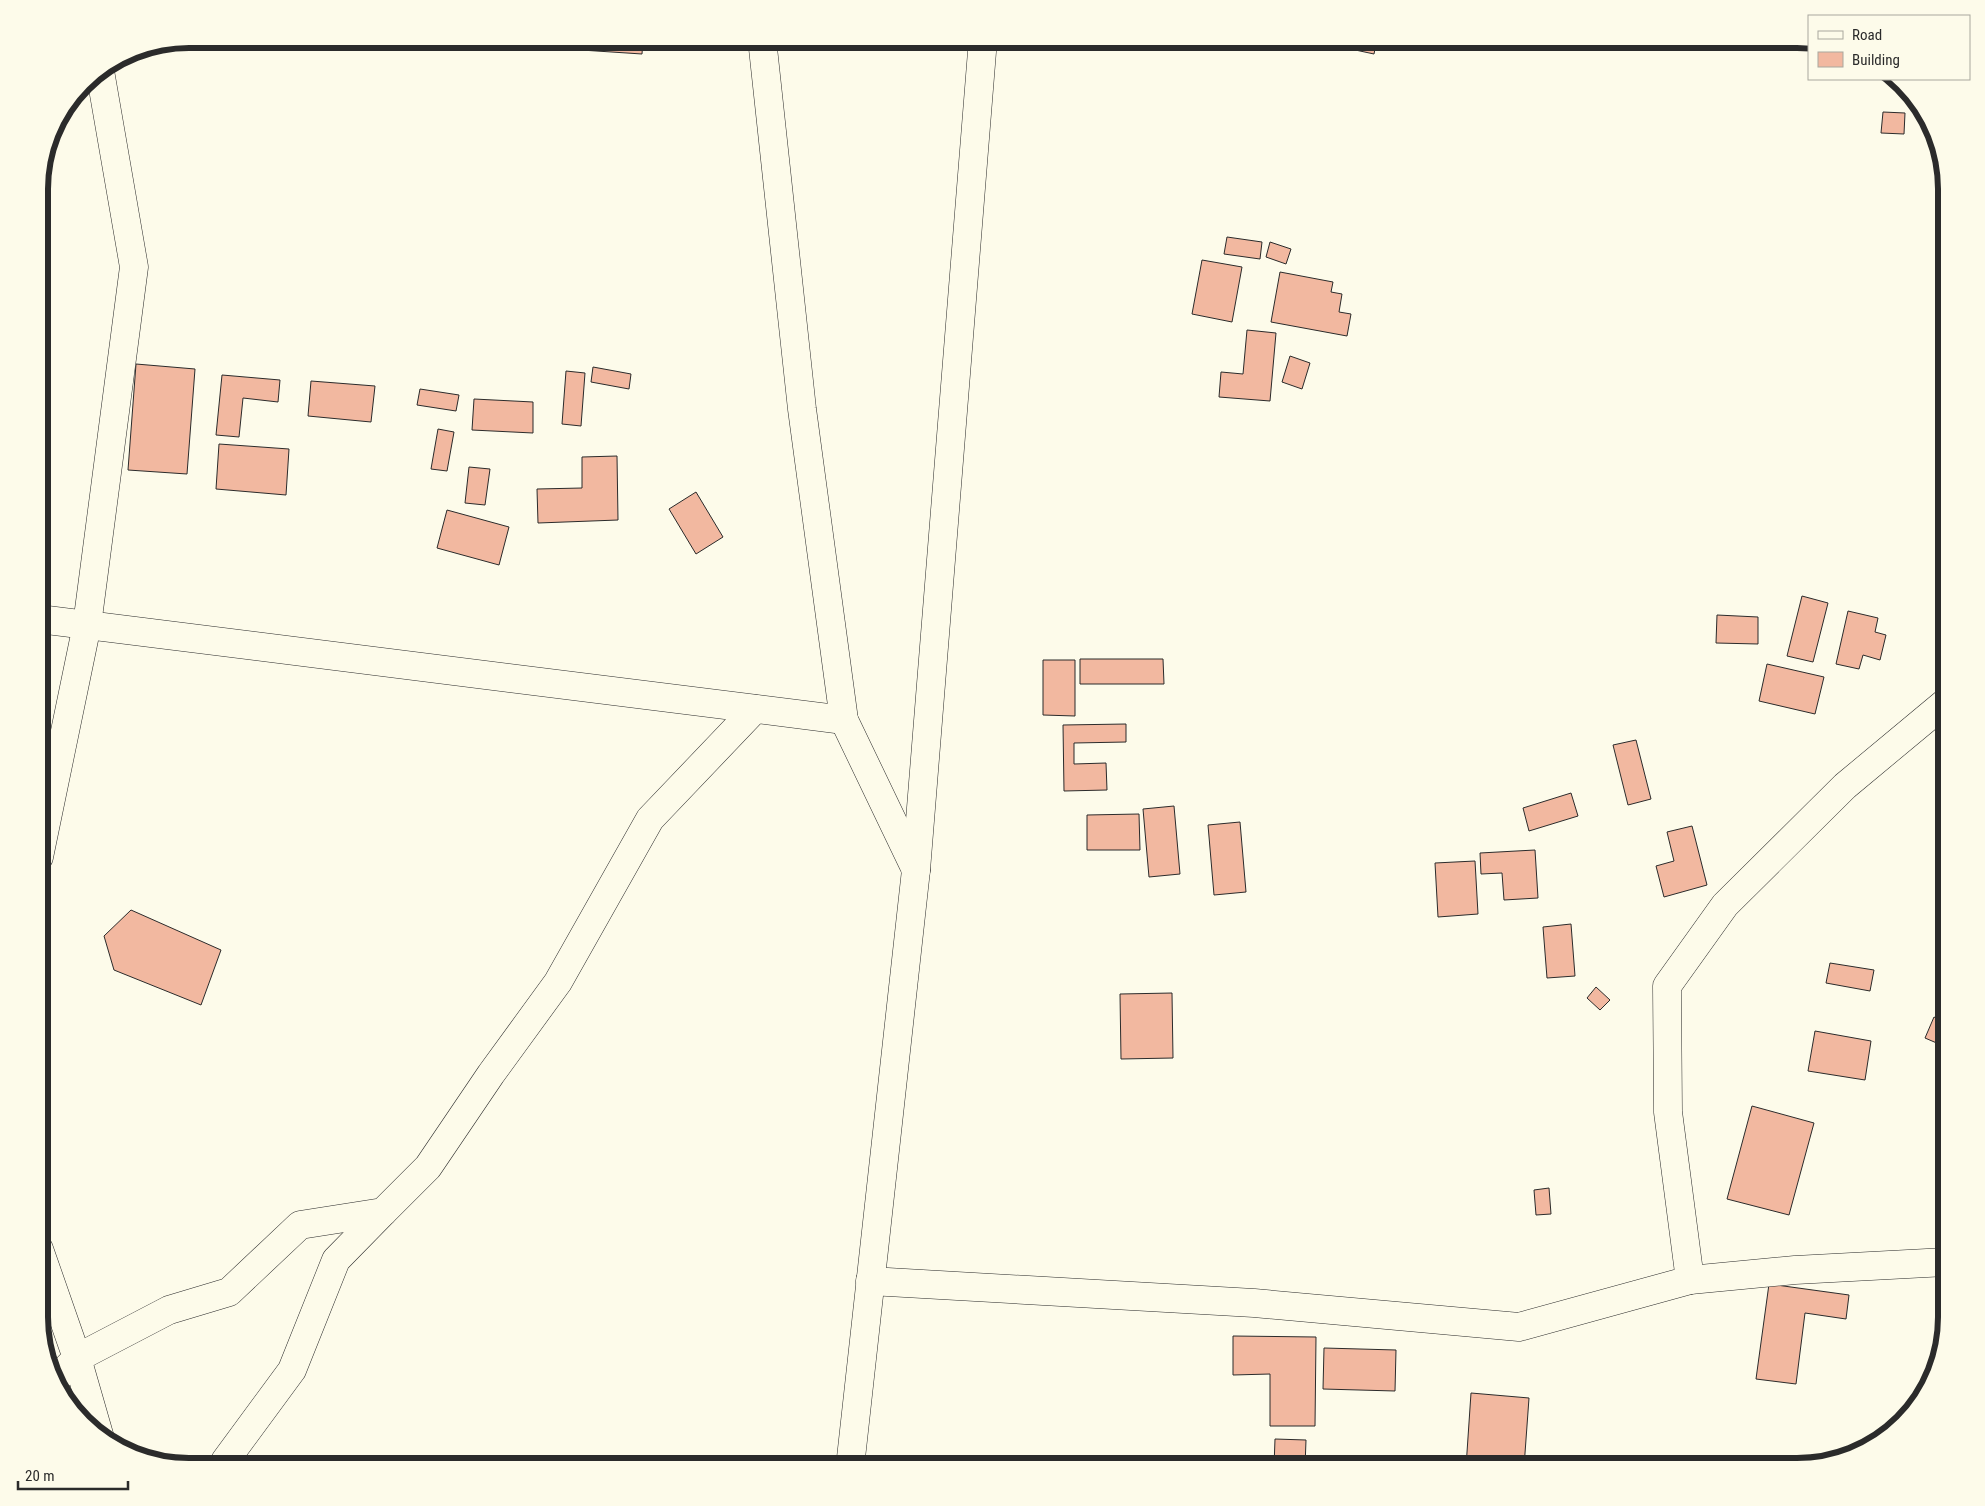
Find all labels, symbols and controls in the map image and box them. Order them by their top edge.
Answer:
legend [1808,15,1970,80]
text: Road [1852,26,1882,44]
text: Building [1852,51,1900,69]
scale bar [18,1458,128,1490]
text: 20 m [25,1467,55,1485]

